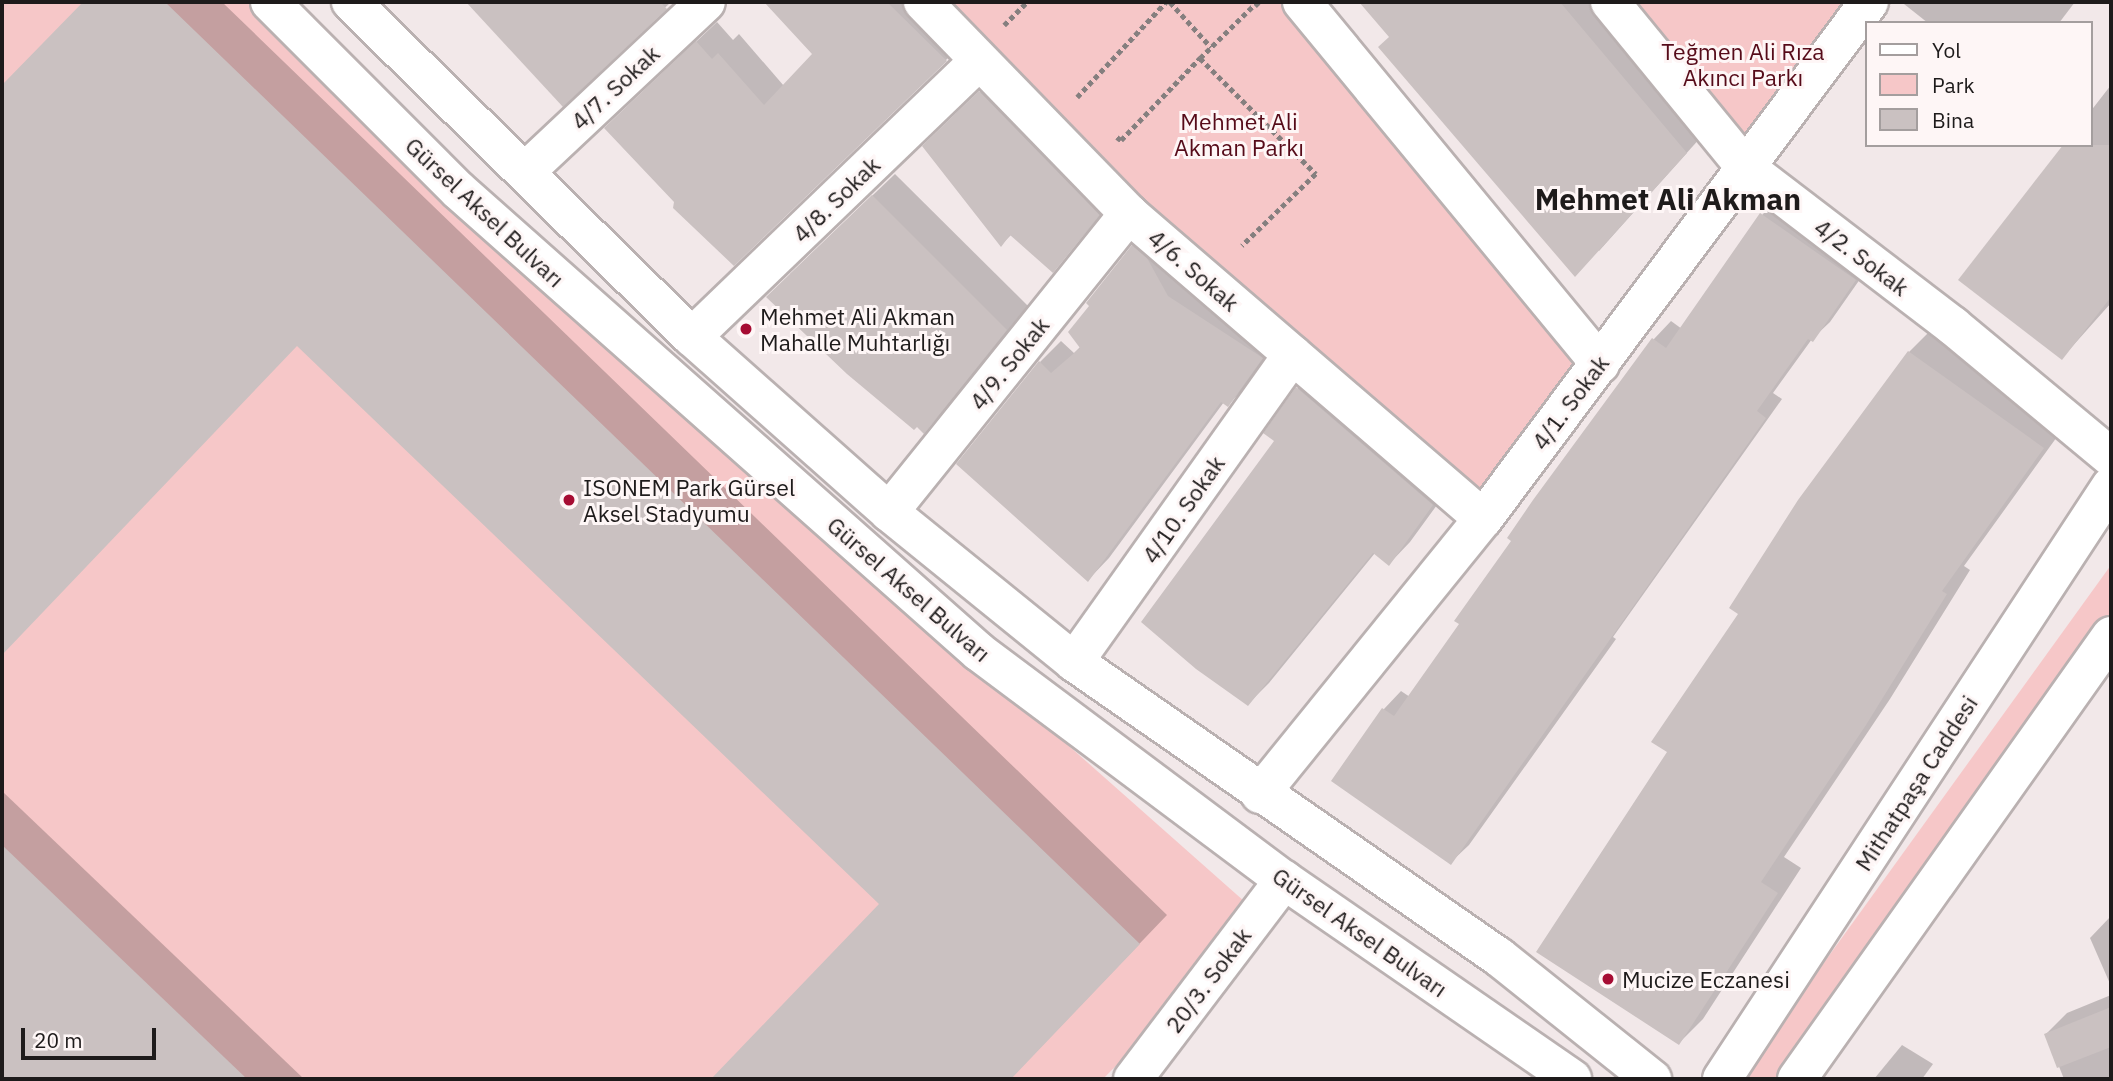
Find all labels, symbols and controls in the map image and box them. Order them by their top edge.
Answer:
legend [1864,21,2092,147]
text: Yol [1932,36,1961,64]
park label: Teğmen Ali Rıza Akıncı Parkı [1661,37,1825,91]
street label: 4/7. Sokak [565,39,665,135]
text: Park [1932,71,1975,99]
text: Bina [1932,106,1974,134]
park label: Mehmet Ali Akman Parkı [1174,107,1304,161]
street label: Gürsel Aksel Bulvarı [400,131,570,293]
street label: 4/8. Sokak [787,151,885,247]
district label: Mehmet Ali Akman [1535,181,1801,217]
street label: 4/2. Sokak [1809,213,1915,301]
street label: 4/6. Sokak [1143,223,1245,317]
place label: Mehmet Ali Akman Mahalle Muhtarlığı [760,302,955,356]
street label: 4/9. Sokak [963,311,1055,415]
marker: Mehmet Ali Akman Mahalle Muhtarlığı [738,321,754,337]
street label: 4/1. Sokak [1526,349,1614,455]
street label: 4/10. Sokak [1136,450,1230,568]
place label: ISONEM Park Gürsel Aksel Stadyumu [583,473,795,527]
marker: ISONEM Park Gürsel Aksel Stadyumu [561,492,577,508]
street label: Gürsel Aksel Bulvarı [822,511,996,667]
street label: Mithatpaşa Caddesi [1849,690,1983,876]
street label: Gürsel Aksel Bulvarı [1267,861,1453,1003]
street label: 20/3. Sokak [1160,922,1256,1038]
place label: Mucize Eczanesi [1622,965,1790,993]
marker: Mucize Eczanesi [1600,971,1616,987]
scale bar [24,1014,159,1058]
text: 20 m [34,1026,83,1054]

